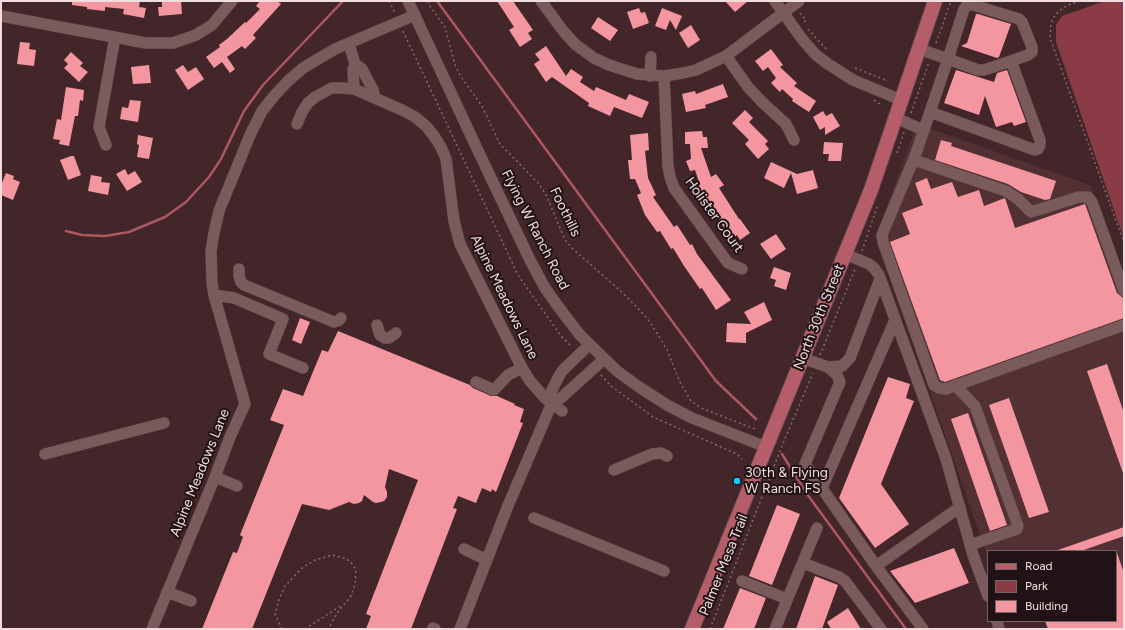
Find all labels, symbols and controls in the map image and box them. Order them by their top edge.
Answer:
street label: Flying W Ranch Road [497,167,573,293]
street label: Holister Court [681,174,747,256]
street label: Foothills [546,185,584,239]
street label: Alpine Meadows Lane [467,232,541,362]
street label: North 30th Street [790,262,848,372]
street label: Alpine Meadows Lane [167,407,233,539]
place label: 30th & Flying W Ranch FS [745,465,828,498]
marker: 30th & Flying W Ranch FS [732,476,742,486]
street label: Palmer Mesa Trail [696,512,752,618]
legend [987,550,1117,622]
text: Road [1025,559,1053,573]
text: Park [1025,579,1048,593]
text: Building [1025,599,1068,613]

